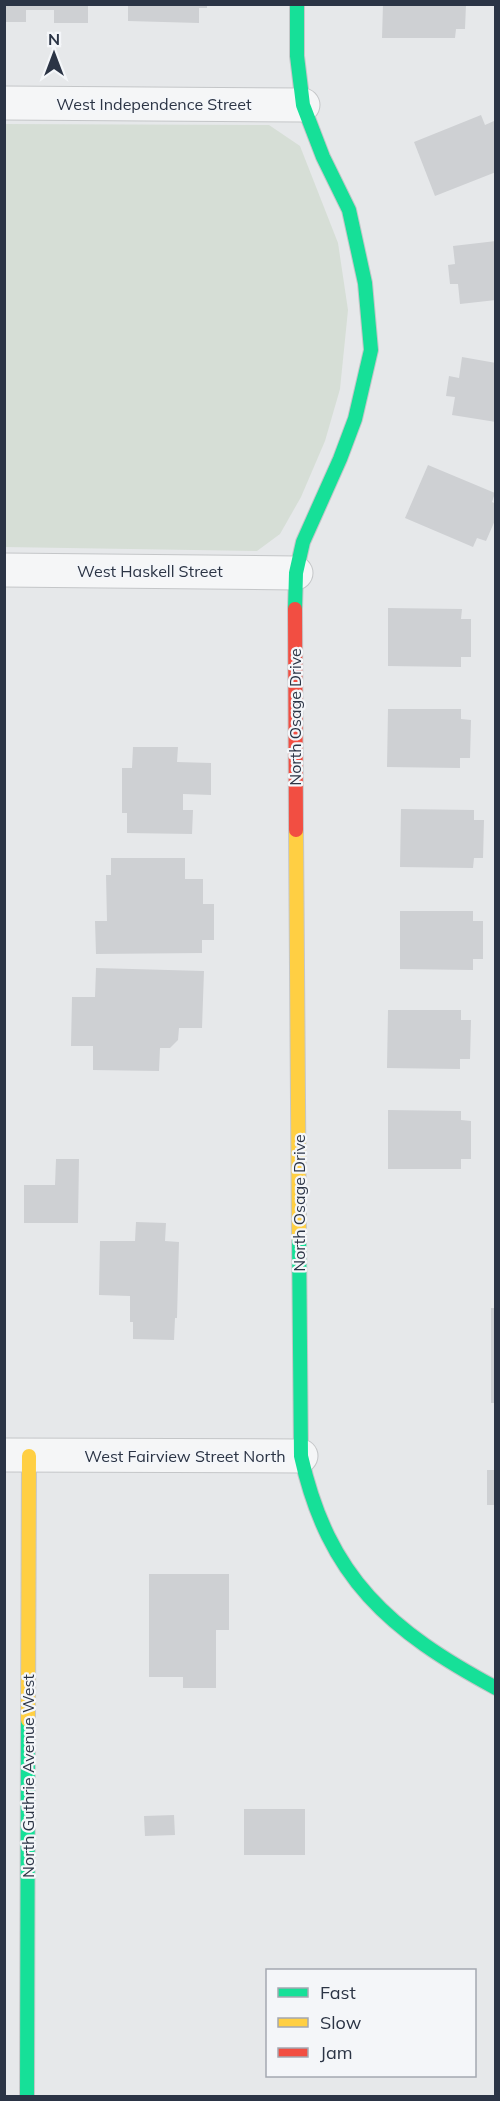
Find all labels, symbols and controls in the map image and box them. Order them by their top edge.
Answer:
north arrow [24,24,84,84]
text: N [48,29,60,49]
street label: West Independence Street [56,94,252,114]
street label: West Haskell Street [77,561,223,581]
street label: North Osage Drive [285,648,305,786]
street label: North Osage Drive [289,1134,309,1272]
street label: West Fairview Street North [84,1446,286,1466]
street label: North Guthrie Avenue West [18,1674,38,1878]
legend [266,1969,476,2077]
text: Fast [320,1981,356,2004]
text: Slow [320,2011,362,2034]
text: Jam [320,2041,353,2064]

